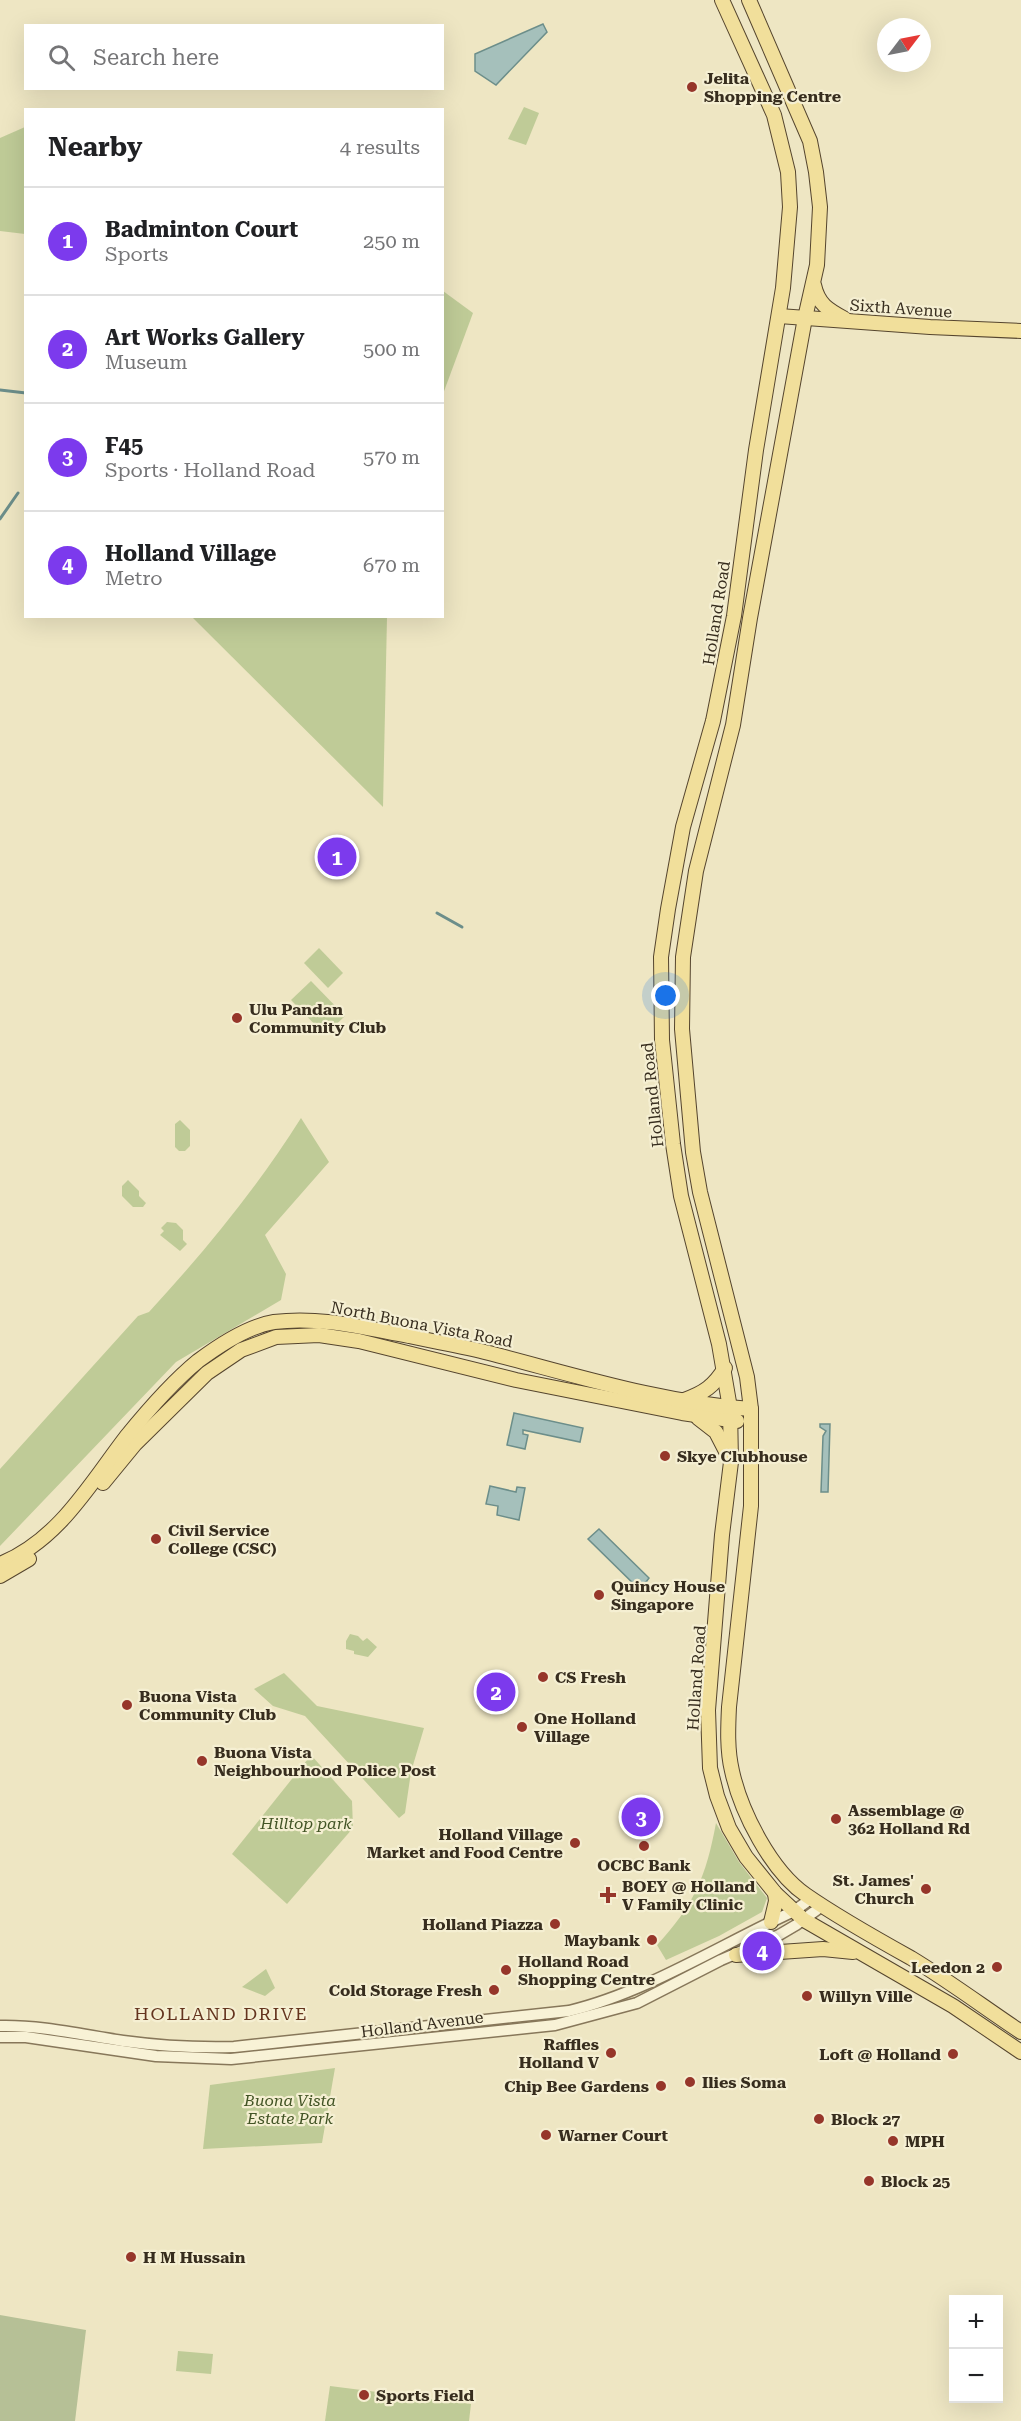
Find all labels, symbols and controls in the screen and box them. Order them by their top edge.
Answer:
north arrow [877,18,931,72]
search box [24,24,444,90]
icon: search [45,41,78,74]
text: Search here [93,45,219,70]
place label: Jelita Shopping Centre [704,69,841,106]
marker: Jelita Shopping Centre [685,80,699,94]
text: Nearby [48,132,142,162]
text: 4 results [340,135,420,159]
text: Badminton Court [105,217,298,242]
text: 1 [62,229,73,253]
text: 250 m [363,229,420,253]
text: Sports [105,242,168,266]
street label: Sixth Avenue [849,295,953,322]
text: Art Works Gallery [105,325,305,350]
text: 2 [62,337,73,361]
text: 500 m [363,337,420,361]
text: Museum [105,350,188,374]
text: F45 [105,433,143,458]
text: 3 [62,445,73,469]
text: 570 m [363,445,420,469]
text: Sports · Holland Road [105,458,315,482]
text: Holland Village [105,541,276,566]
text: 4 [62,553,73,577]
text: 670 m [363,553,420,577]
street label: Holland Road [699,559,734,667]
text: Metro [105,566,163,590]
pin: 1 [318,834,356,880]
your location [651,981,680,1010]
place label: Ulu Pandan Community Club [249,1000,387,1037]
marker: Ulu Pandan Community Club [230,1011,244,1025]
street label: Holland Road [638,1041,667,1148]
street label: North Buona Vista Road [329,1298,514,1351]
place label: Skye Clubhouse [677,1447,808,1466]
marker: Skye Clubhouse [658,1449,672,1463]
place label: Civil Service College (CSC) [168,1521,277,1558]
marker: Civil Service College (CSC) [149,1532,163,1546]
place label: Quincy House Singapore [611,1577,725,1614]
marker: Quincy House Singapore [592,1588,606,1602]
street label: Holland Road [683,1625,710,1731]
place label: CS Fresh [555,1668,626,1687]
pin: 2 [476,1670,516,1714]
marker: CS Fresh [536,1670,550,1684]
place label: Buona Vista Community Club [139,1687,277,1724]
marker: Buona Vista Community Club [120,1698,134,1712]
place label: One Holland Village [534,1709,636,1746]
marker: One Holland Village [515,1720,529,1734]
place label: Buona Vista Neighbourhood Police Post [214,1743,437,1780]
marker: Buona Vista Neighbourhood Police Post [195,1754,209,1768]
pin: 3 [622,1794,660,1840]
place label: Assemblage @ 362 Holland Rd [848,1801,970,1838]
marker: Assemblage @ 362 Holland Rd [829,1812,843,1826]
park label: Hilltop park [259,1814,352,1833]
place label: Holland Village Market and Food Centre [367,1825,563,1862]
marker: Holland Village Market and Food Centre [568,1836,582,1850]
marker: OCBC Bank [637,1839,651,1853]
place label: OCBC Bank [597,1856,691,1875]
place label: St. James' Church [833,1871,914,1908]
place label: BOEY @ Holland V Family Clinic [622,1877,756,1914]
marker: St. James' Church [919,1882,933,1896]
marker: BOEY @ Holland V Family Clinic [599,1886,617,1904]
place label: Holland Piazza [422,1915,544,1934]
marker: Holland Piazza [548,1917,562,1931]
pin: 4 [742,1928,782,1974]
place label: Maybank [564,1931,640,1950]
marker: Maybank [645,1933,659,1947]
place label: Holland Road Shopping Centre [518,1952,655,1989]
place label: Leedon 2 [911,1958,985,1977]
marker: Leedon 2 [990,1960,1004,1974]
marker: Holland Road Shopping Centre [499,1963,513,1977]
place label: Cold Storage Fresh [329,1981,482,2000]
marker: Cold Storage Fresh [487,1983,501,1997]
place label: Willyn Ville [819,1987,913,2006]
marker: Willyn Ville [800,1989,814,2003]
district label: HOLLAND DRIVE [134,2003,308,2024]
street label: Holland Avenue [360,2008,485,2041]
place label: Raffles Holland V [519,2035,599,2072]
place label: Loft @ Holland [819,2045,941,2064]
marker: Raffles Holland V [604,2046,618,2060]
marker: Loft @ Holland [946,2047,960,2061]
place label: Ilies Soma [702,2073,787,2092]
marker: Ilies Soma [683,2075,697,2089]
place label: Chip Bee Gardens [504,2077,649,2096]
marker: Chip Bee Gardens [654,2079,668,2093]
park label: Buona Vista Estate Park [243,2091,336,2128]
place label: Block 27 [831,2110,900,2129]
marker: Block 27 [812,2112,826,2126]
place label: Warner Court [558,2126,669,2145]
marker: Warner Court [539,2128,553,2142]
place label: MPH [905,2132,945,2151]
marker: MPH [886,2134,900,2148]
place label: Block 25 [881,2172,950,2191]
marker: Block 25 [862,2174,876,2188]
place label: H M Hussain [143,2248,246,2267]
marker: H M Hussain [124,2250,138,2264]
map controls [949,2295,1003,2403]
button: + [949,2295,1003,2349]
button: − [949,2349,1003,2403]
place label: Sports Field [376,2386,474,2405]
marker: Sports Field [357,2388,371,2402]

